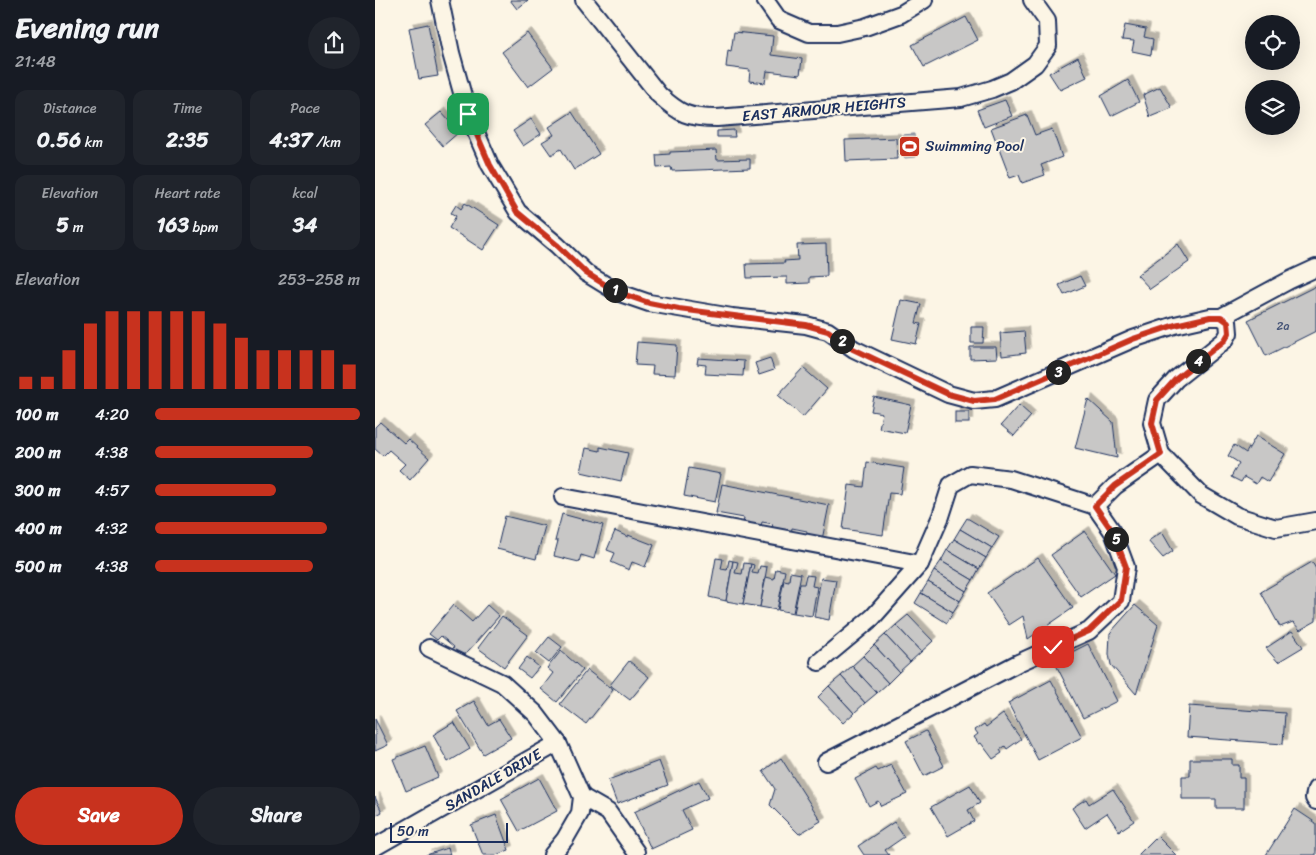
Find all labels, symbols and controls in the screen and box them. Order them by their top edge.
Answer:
text: Evening run [15,3,159,52]
map controls [1245,15,1300,135]
button: locate [1245,15,1300,70]
button: share [308,17,360,69]
text: 21:48 [15,47,56,76]
button: layers [1245,80,1300,135]
street label: EAST ARMOUR HEIGHTS [741,89,908,129]
pin [447,93,489,135]
text: Distance [43,96,96,121]
text: Time [173,96,202,121]
text: Pace [290,96,320,121]
icon: arrive [454,100,482,128]
text: 0.56 [37,121,81,159]
text: 2:35 [166,121,209,159]
text: 4:37 [269,121,312,159]
text: km [81,130,103,155]
text: /km [312,130,341,155]
place label: Swimming Pool [925,133,1025,159]
sports icon: Swimming Pool [897,134,921,158]
text: Elevation [41,181,98,206]
text: Heart rate [155,181,220,206]
text: kcal [292,181,318,206]
text: 5 [56,206,69,244]
text: 163 [157,206,189,244]
text: 34 [293,206,317,244]
text: m [69,215,83,240]
text: bpm [189,215,218,240]
text: Elevation [15,265,80,294]
text: 253–258 m [278,265,360,294]
pin: 1 [603,278,627,302]
text: 1 [612,278,619,303]
house number: 2a [1277,315,1289,337]
pin: 2 [829,328,855,354]
text: 2 [838,329,847,354]
pin: 4 [1185,348,1211,374]
text: 4 [1194,349,1203,374]
pin: 3 [1045,360,1071,384]
text: 3 [1055,360,1062,385]
text: 100 m [15,400,59,429]
text: 4:20 [95,400,129,429]
text: 200 m [15,438,61,467]
text: 4:38 [95,438,128,467]
text: 300 m [15,476,60,505]
text: 4:57 [95,476,129,505]
text: 400 m [15,514,62,543]
text: 4:32 [95,514,128,543]
pin: 5 [1103,526,1129,552]
text: 5 [1112,527,1121,552]
text: 500 m [15,552,61,581]
text: 4:38 [95,552,128,581]
pin [1032,626,1074,668]
icon: check [1039,633,1067,661]
street label: SANDALE DRIVE [439,741,548,818]
button: Save [15,787,183,845]
button: Share [193,787,360,845]
text: 50 m [397,819,429,844]
scale bar [390,820,507,843]

